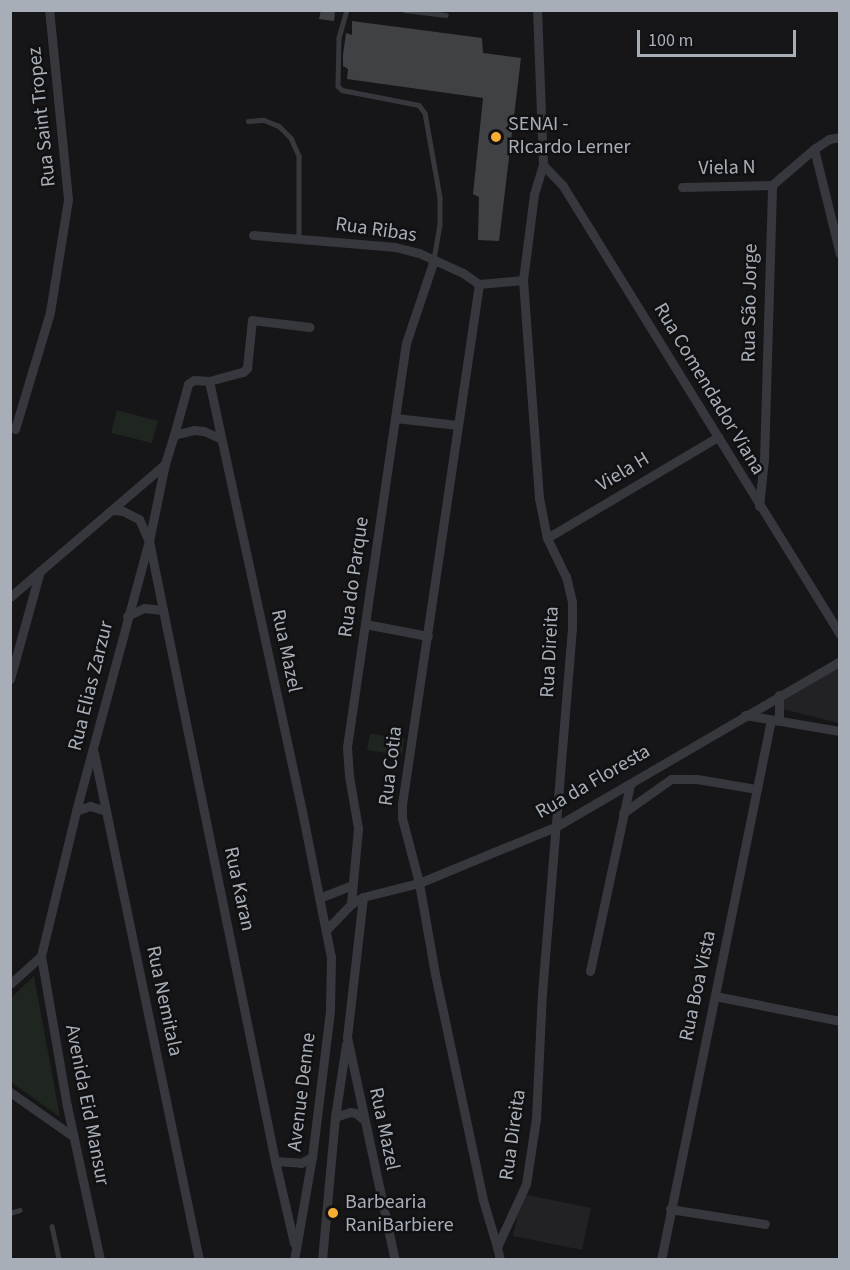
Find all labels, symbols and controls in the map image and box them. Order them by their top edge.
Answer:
scale bar [640,18,799,56]
text: 100 m [648,28,693,53]
street label: Rua Saint Tropez [23,46,61,188]
place label: SENAI - RIcardo Lerner [508,113,630,160]
marker: SENAI - RIcardo Lerner [489,130,503,144]
street label: Viela N [698,156,756,180]
street label: Rua Ribas [334,212,418,248]
street label: Rua São Jorge [737,243,763,363]
street label: Rua Comendador Viana [648,299,770,479]
street label: Viela H [592,447,654,497]
street label: Rua do Parque [334,515,374,639]
street label: Rua Direita [536,606,564,698]
street label: Rua Mazel [266,607,306,695]
street label: Rua Elias Zarzur [63,619,119,753]
street label: Rua Cotia [374,725,408,807]
street label: Rua da Floresta [531,740,655,824]
street label: Rua Karan [218,845,260,933]
street label: Rua Boa Vista [675,929,721,1043]
street label: Rua Nemitala [141,944,187,1058]
street label: Avenida Eid Mansur [60,1023,114,1187]
street label: Avenue Denne [283,1031,321,1153]
street label: Rua Mazel [364,1085,404,1173]
street label: Rua Direita [495,1088,531,1182]
place label: Barbearia RaniBarbiere [345,1190,454,1237]
marker: Barbearia RaniBarbiere [326,1206,340,1220]

